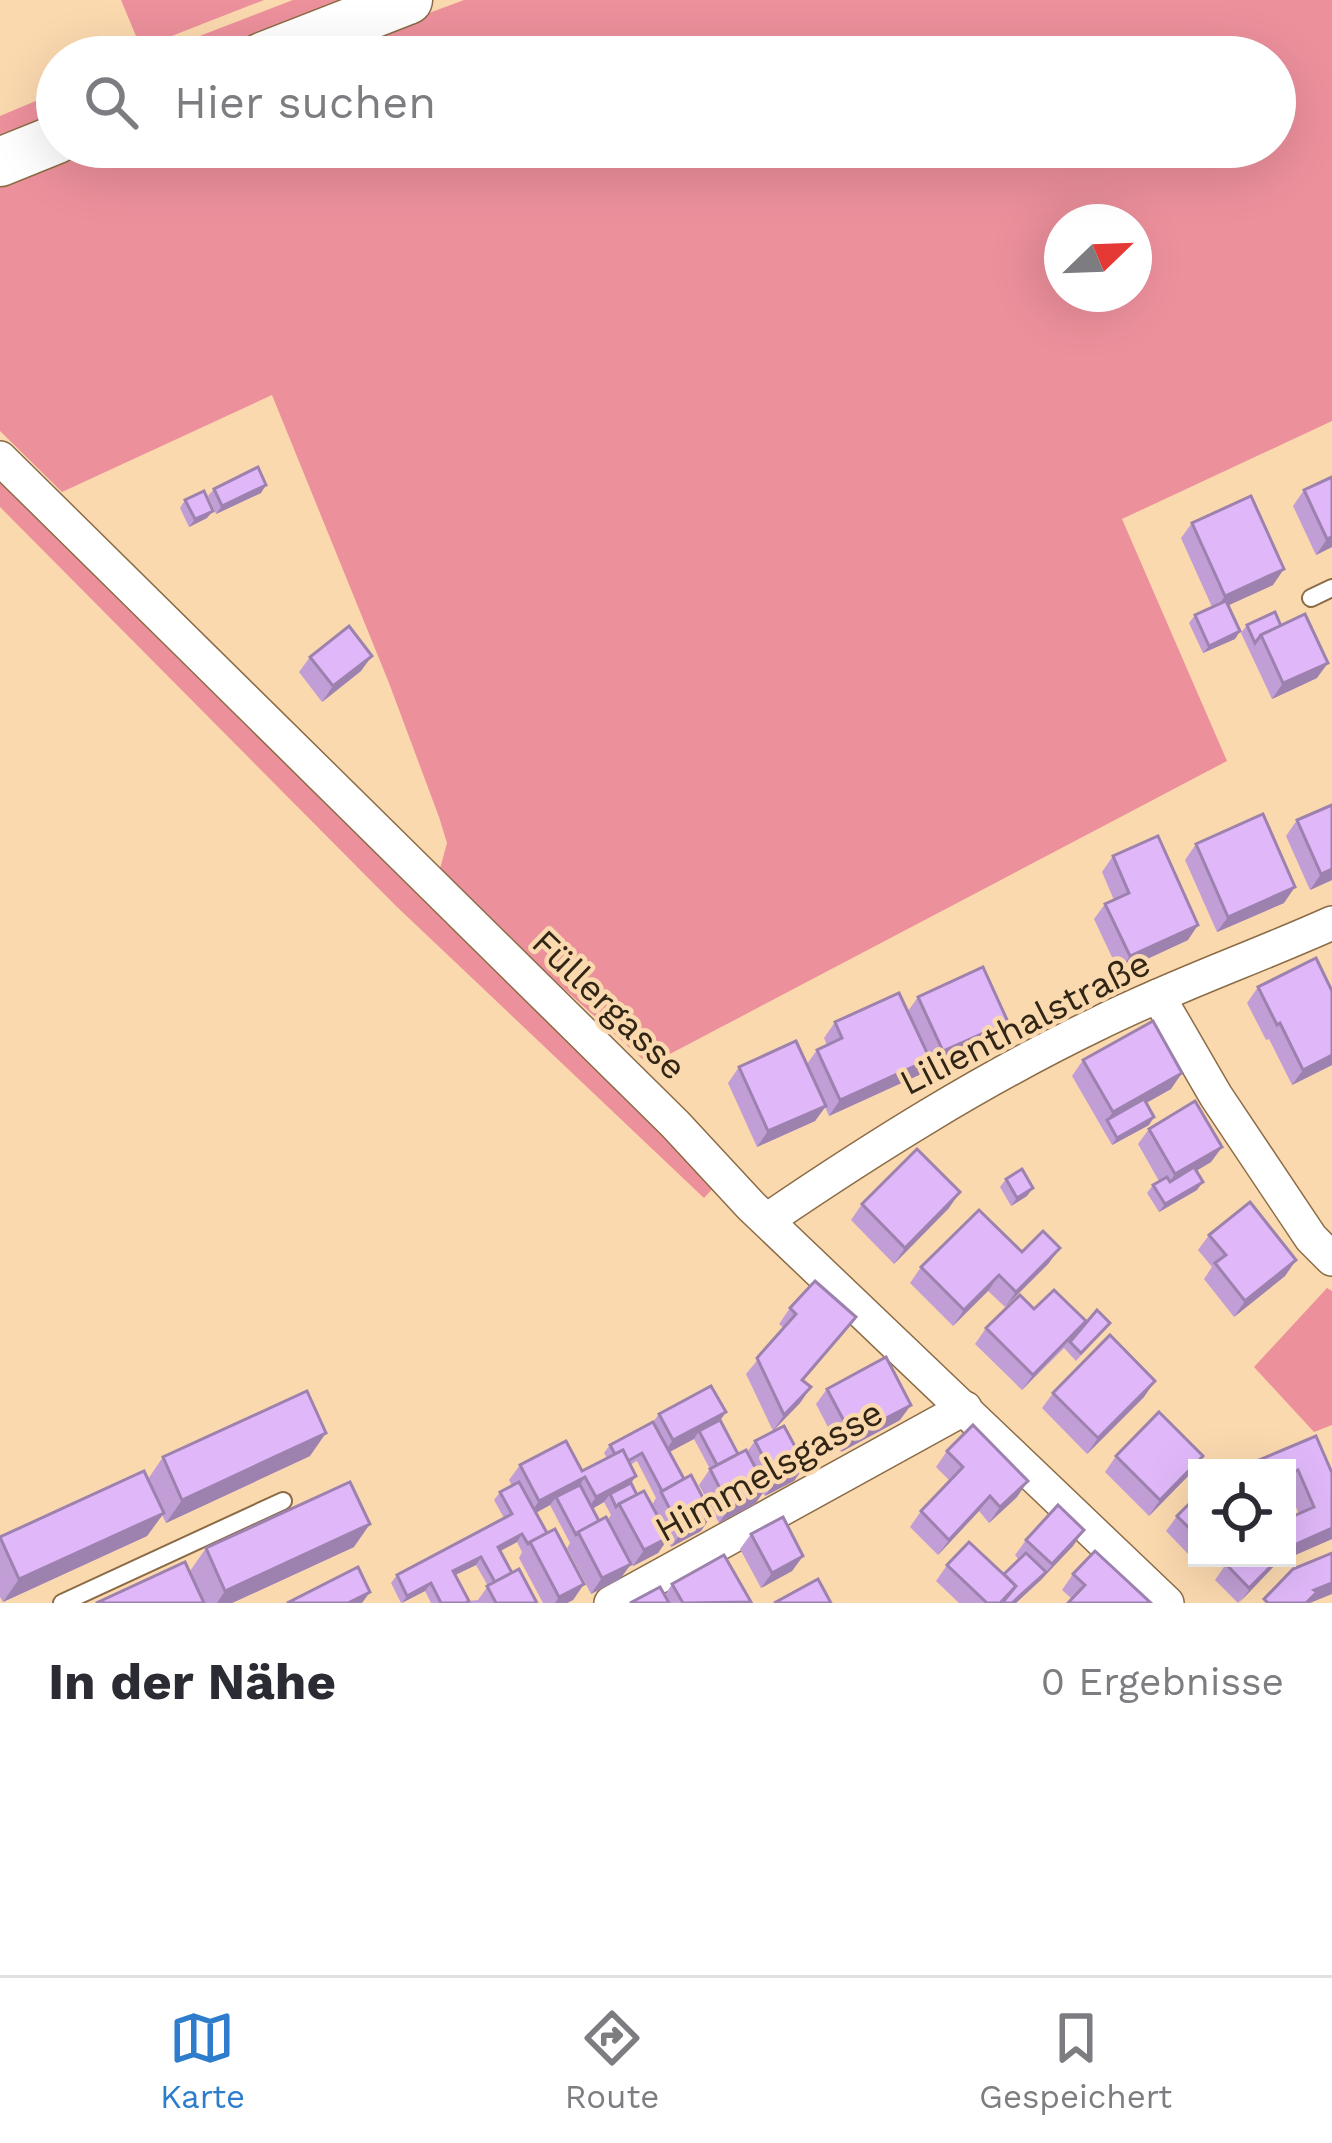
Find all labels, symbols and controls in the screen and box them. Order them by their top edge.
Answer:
search box [36,36,1296,168]
icon: search [78,69,144,135]
text: Hier suchen [174,76,436,129]
north arrow [1044,204,1152,312]
street label: Füllergasse [523,921,695,1089]
street label: Lilienthalstraße [893,942,1157,1104]
street label: Himmelsgasse [648,1391,890,1551]
map controls [1188,1459,1296,1567]
button: locate [1188,1459,1296,1567]
text: In der Nähe [48,1652,336,1711]
text: 0 Ergebnisse [1041,1659,1284,1704]
tab: Karte [160,2005,245,2116]
tab: Route [565,2005,659,2116]
tab: Gespeichert [979,2005,1172,2116]

